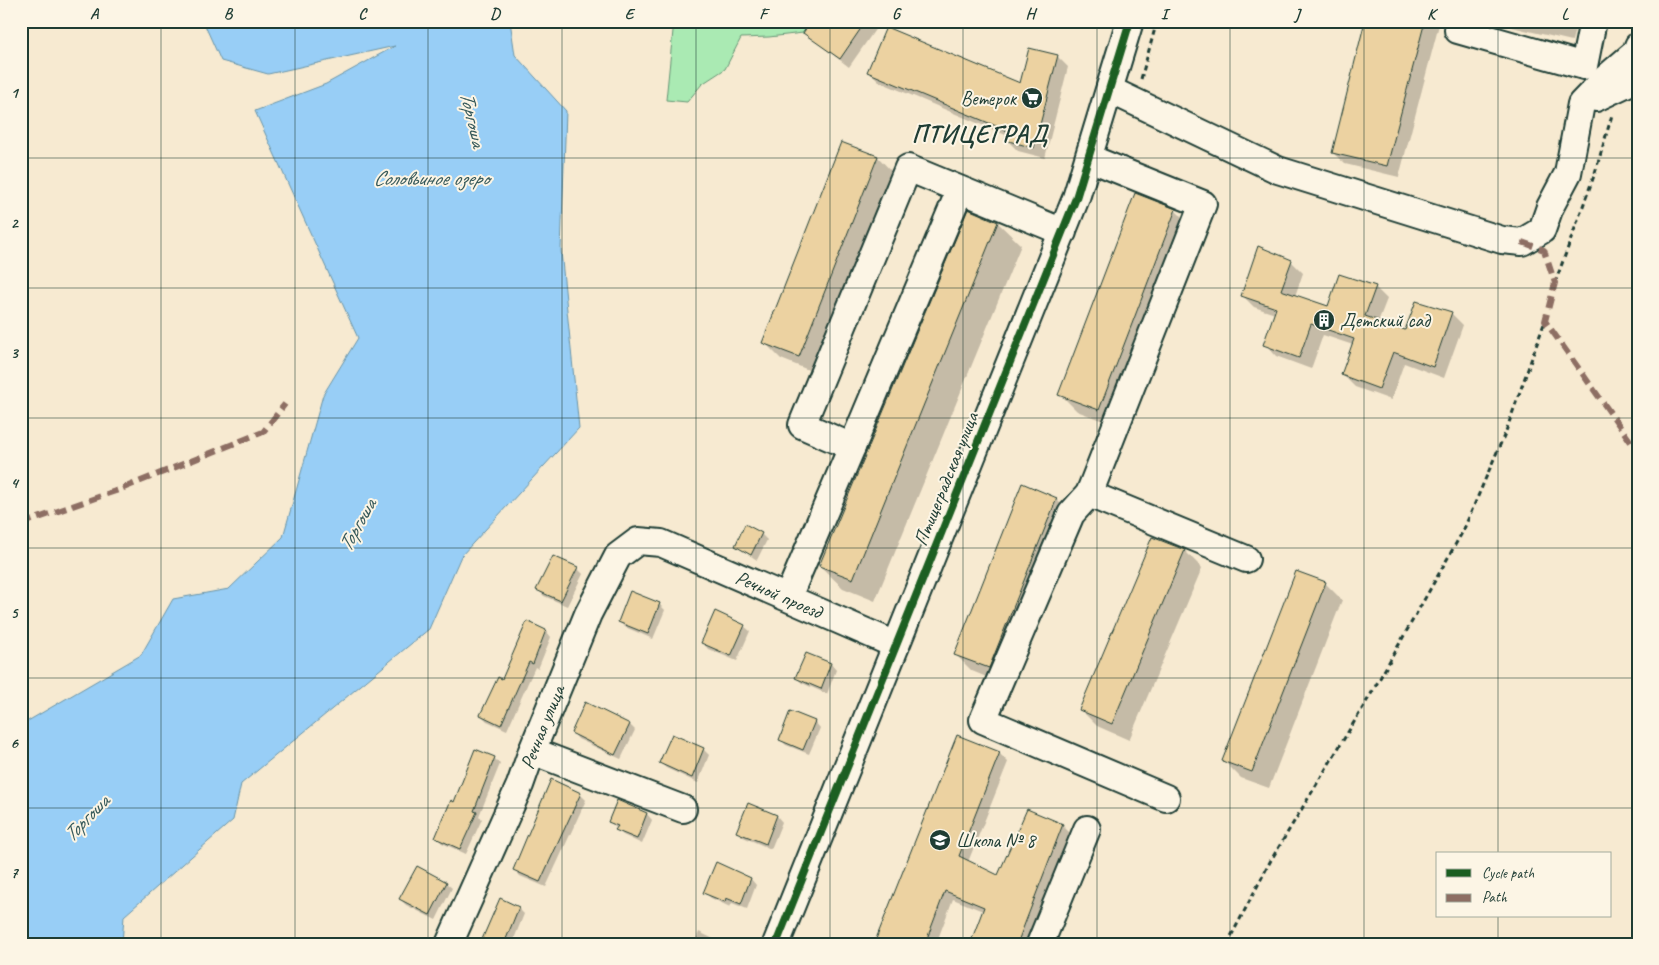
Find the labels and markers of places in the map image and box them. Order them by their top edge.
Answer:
place label: Ветерок [961,86,1018,111]
supermarket icon: Ветерок [1020,86,1044,110]
building icon: Детский сад [1312,308,1336,332]
place label: Детский сад [1340,308,1431,333]
school or university icon: Школа № 8 [928,828,952,852]
place label: Школа № 8 [956,828,1037,853]

